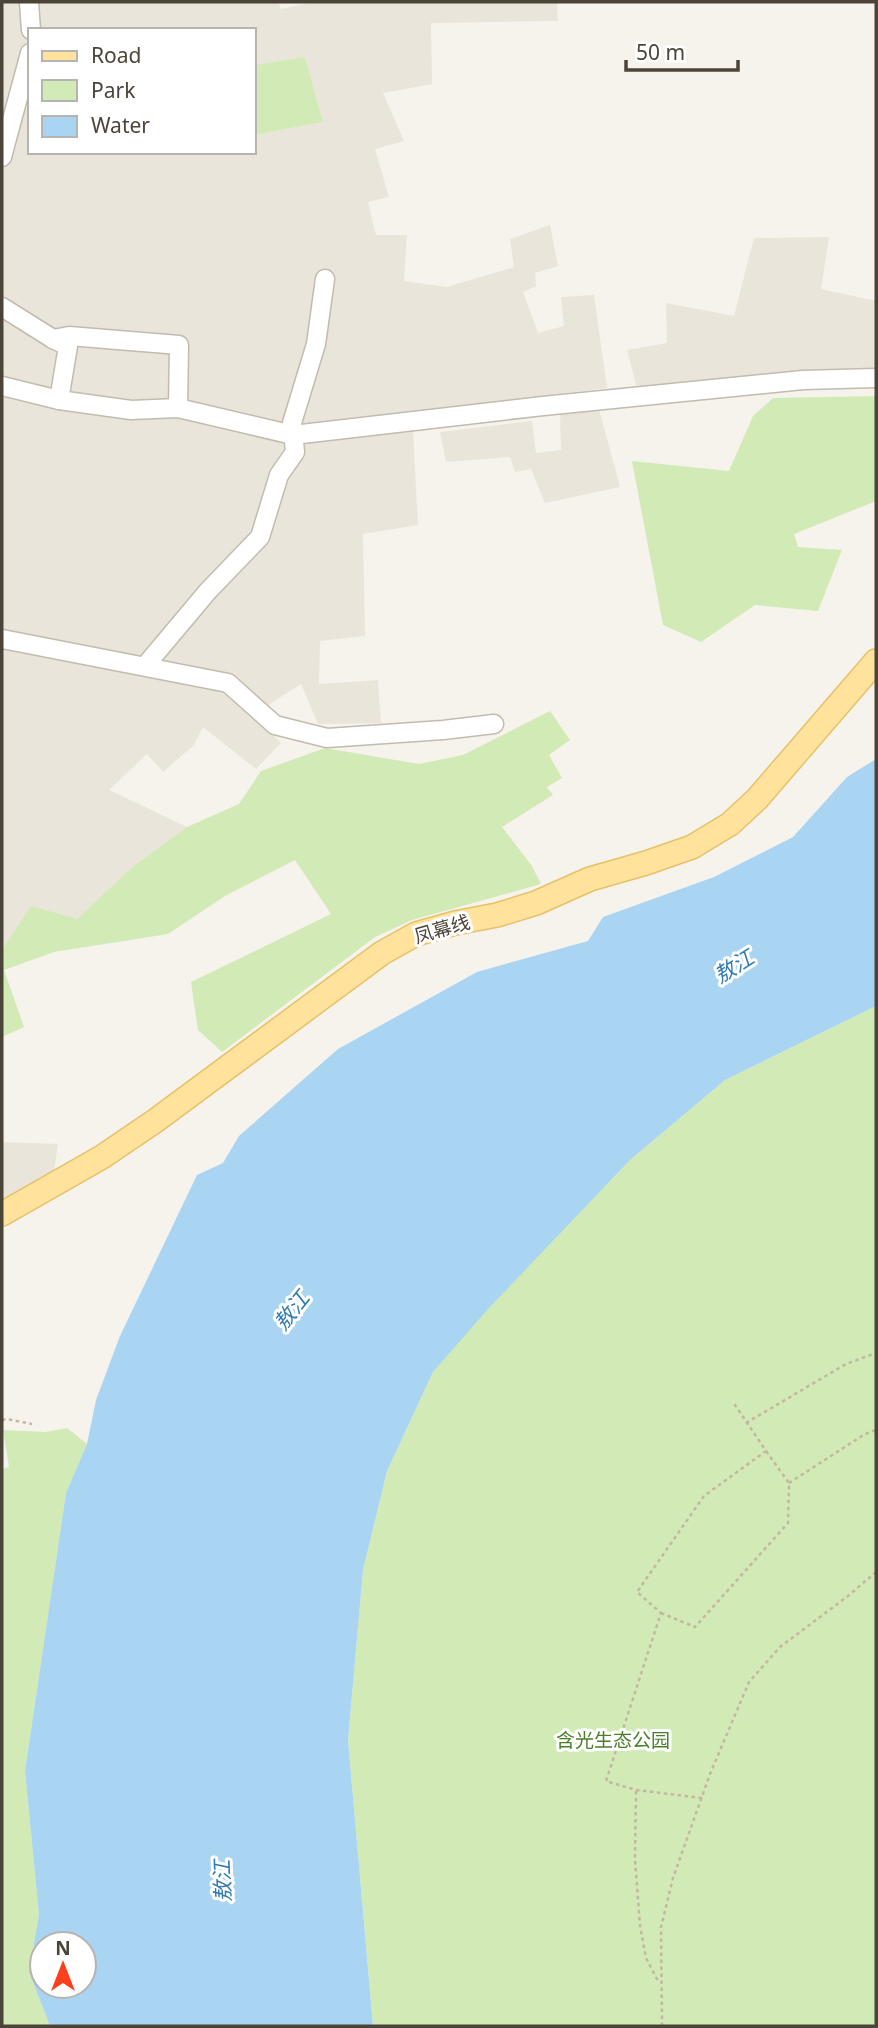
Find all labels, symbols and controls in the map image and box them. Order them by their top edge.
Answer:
legend [28,28,256,154]
scale bar [626,28,738,72]
text: 50 m [636,38,685,66]
text: Road [91,41,141,69]
text: Park [91,76,136,104]
text: Water [91,111,150,139]
street label: 凤幕线 [411,909,473,949]
water label: 敖江 [708,942,760,989]
water label: 敖江 [267,1284,316,1336]
park label: 含光生态公园 [556,1727,670,1753]
water label: 敖江 [207,1858,237,1903]
north arrow [28,1930,98,2000]
text: N [55,1935,71,1961]

